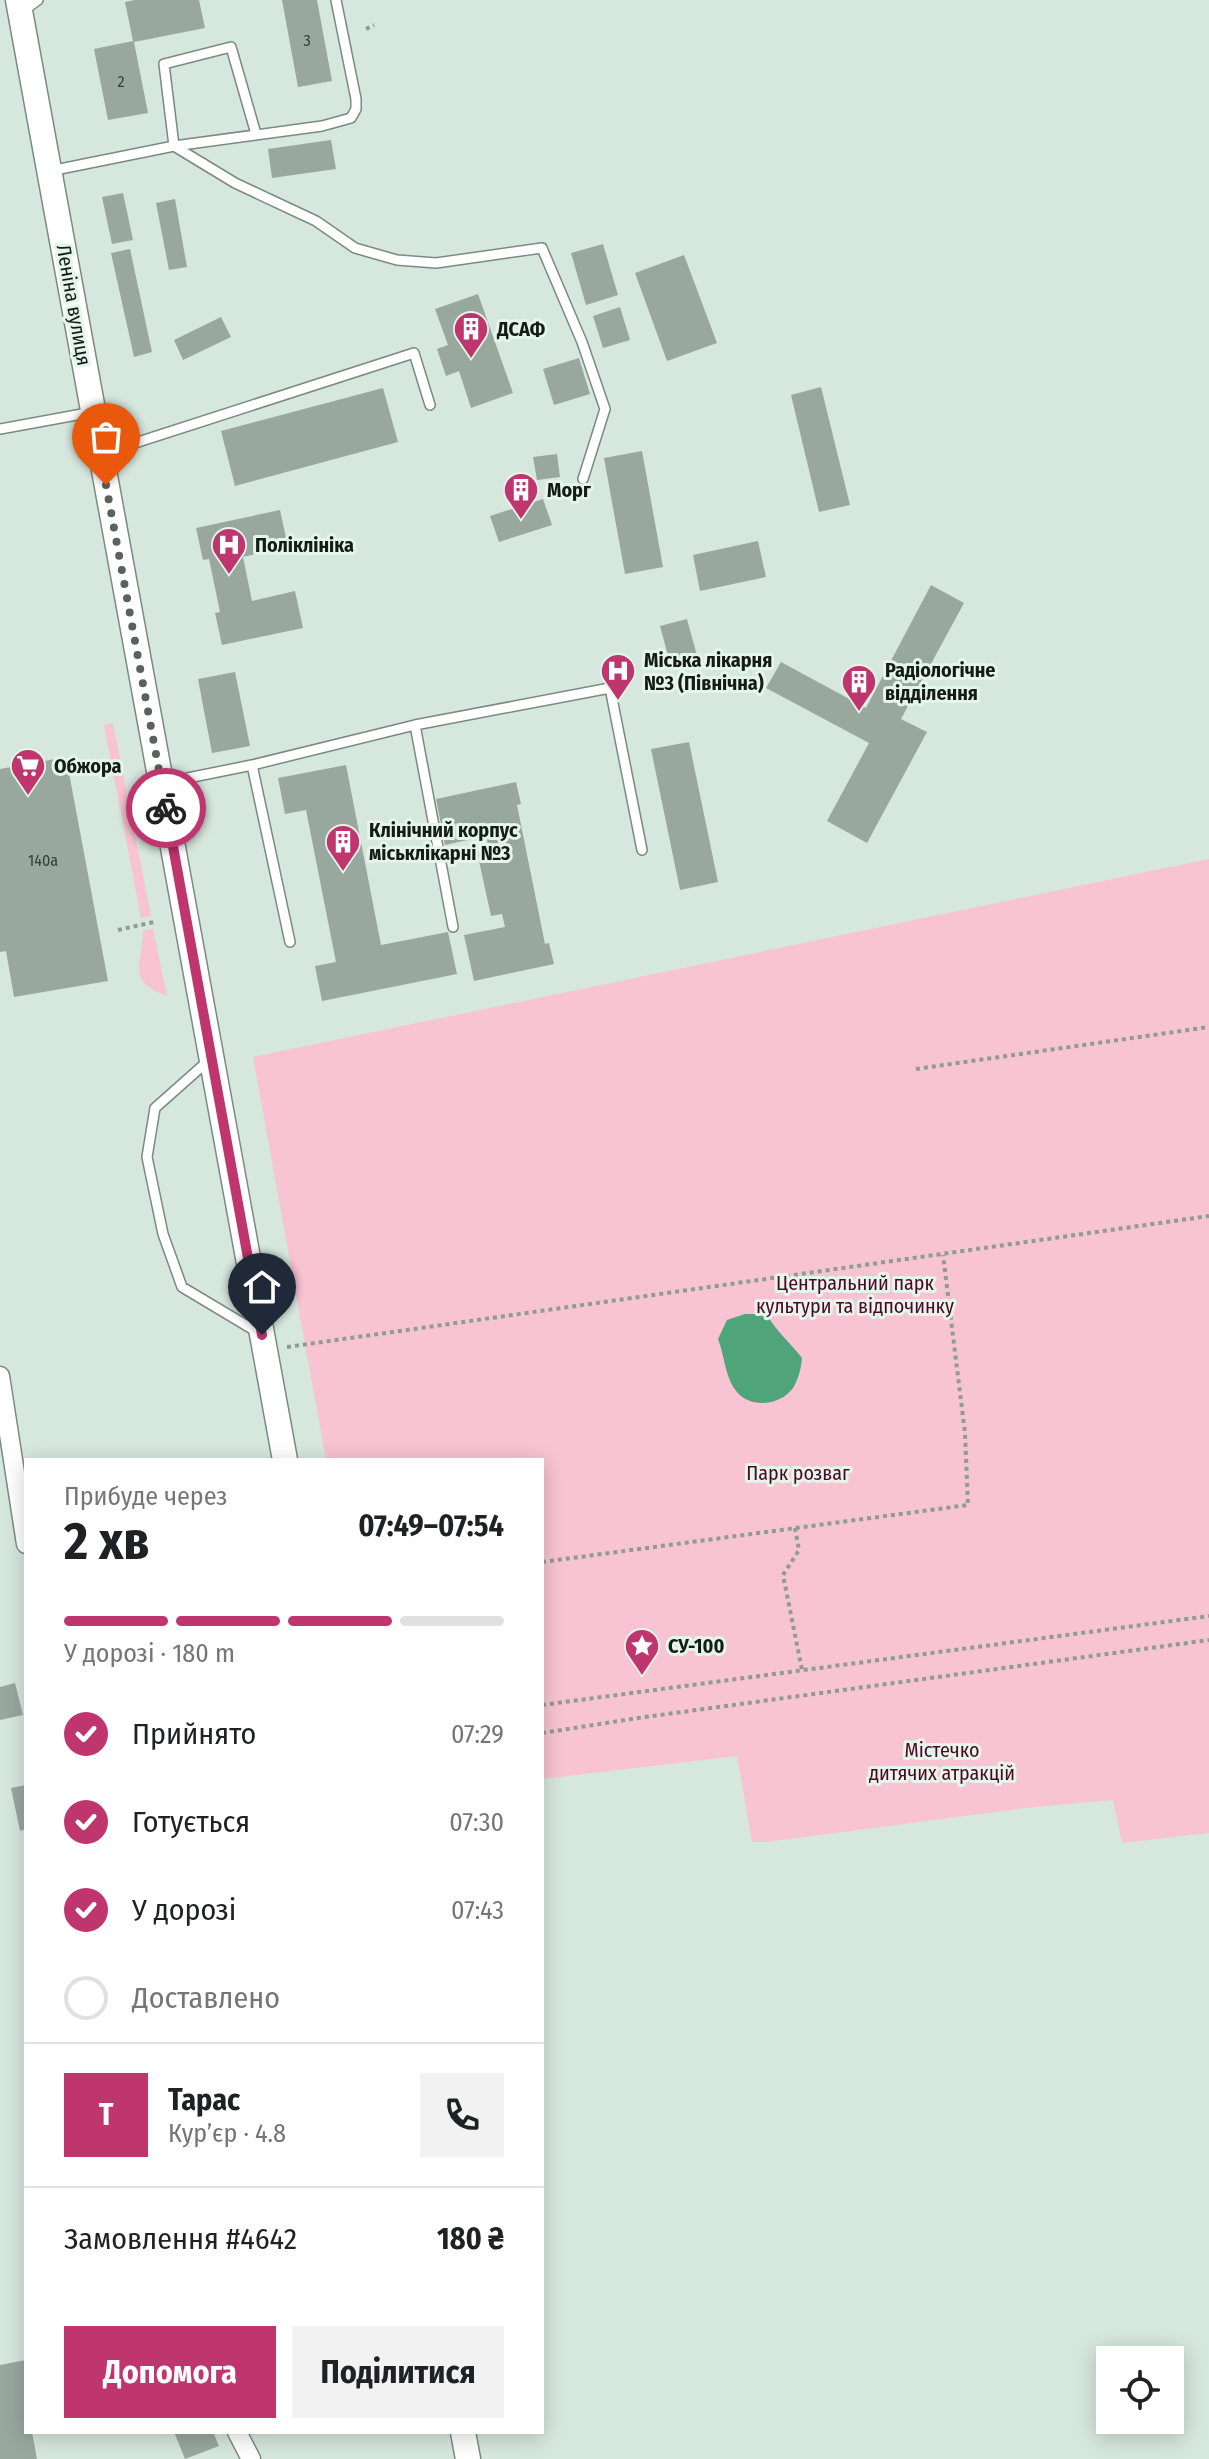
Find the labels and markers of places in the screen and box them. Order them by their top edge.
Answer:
building icon: ДСАФ [452,310,490,360]
place label: ДСАФ [496,317,546,341]
pin [72,403,140,485]
building icon: Морг [502,471,540,521]
place label: Морг [547,478,591,502]
hospital icon: Поліклініка [210,526,248,576]
place label: Поліклініка [255,533,354,557]
place label: Міська лікарня №3 (Північна) [644,648,772,695]
hospital icon: Міська лікарня №3 (Північна) [599,652,637,702]
place label: Радіологічне відділення [885,658,995,705]
building icon: Радіологічне відділення [840,663,878,713]
supermarket icon: Обжора [9,747,47,797]
place label: Обжора [54,754,122,778]
place label: Клінічний корпус міськлікарні №3 [369,818,518,865]
building icon: Клінічний корпус міськлікарні №3 [324,823,362,873]
pin [228,1253,296,1335]
place icon: СУ-100 [623,1627,661,1677]
place label: СУ-100 [668,1634,724,1658]

